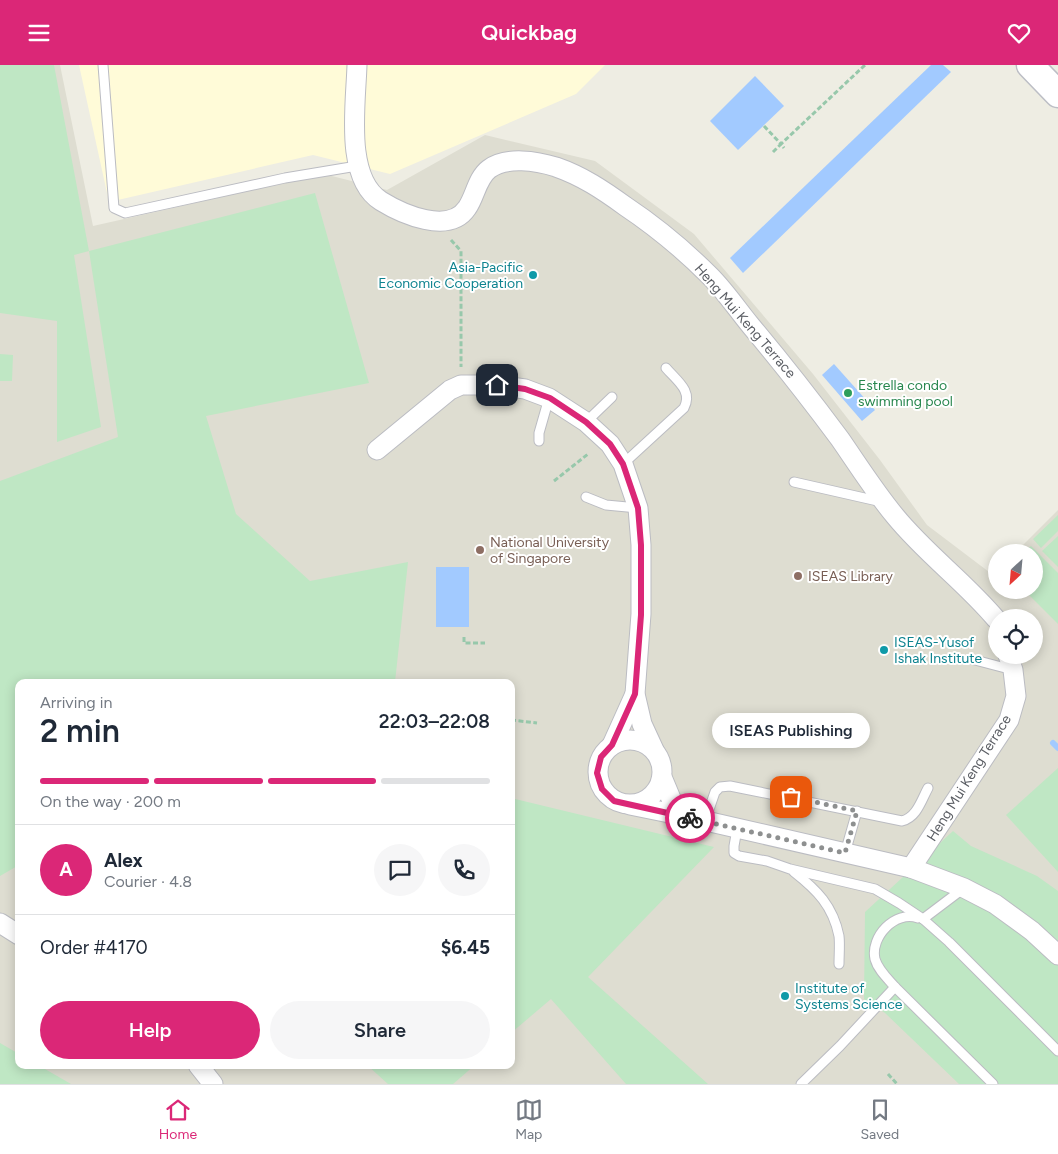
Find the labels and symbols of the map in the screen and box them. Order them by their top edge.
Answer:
place label: Asia-Pacific Economic Cooperation [378,259,523,292]
street label: Heng Mui Keng Terrace [691,260,800,382]
marker: Asia-Pacific Economic Cooperation [527,269,539,281]
pin [476,364,518,406]
place label: Estrella condo swimming pool [858,377,953,410]
marker: Estrella condo swimming pool [842,387,854,399]
place label: National University of Singapore [490,534,610,567]
marker: National University of Singapore [474,544,486,556]
north arrow [988,544,1042,599]
place label: ISEAS Library [808,568,894,585]
marker: ISEAS Library [792,570,804,582]
place label: ISEAS-Yusof Ishak Institute [894,634,983,667]
marker: ISEAS-Yusof Ishak Institute [878,644,890,656]
street label: Heng Mui Keng Terrace [923,711,1015,844]
callout: ISEAS Publishing [712,712,870,747]
pin [770,776,812,818]
courier [665,793,715,843]
place label: Institute of Systems Science [795,980,903,1013]
marker: Institute of Systems Science [779,990,791,1002]

